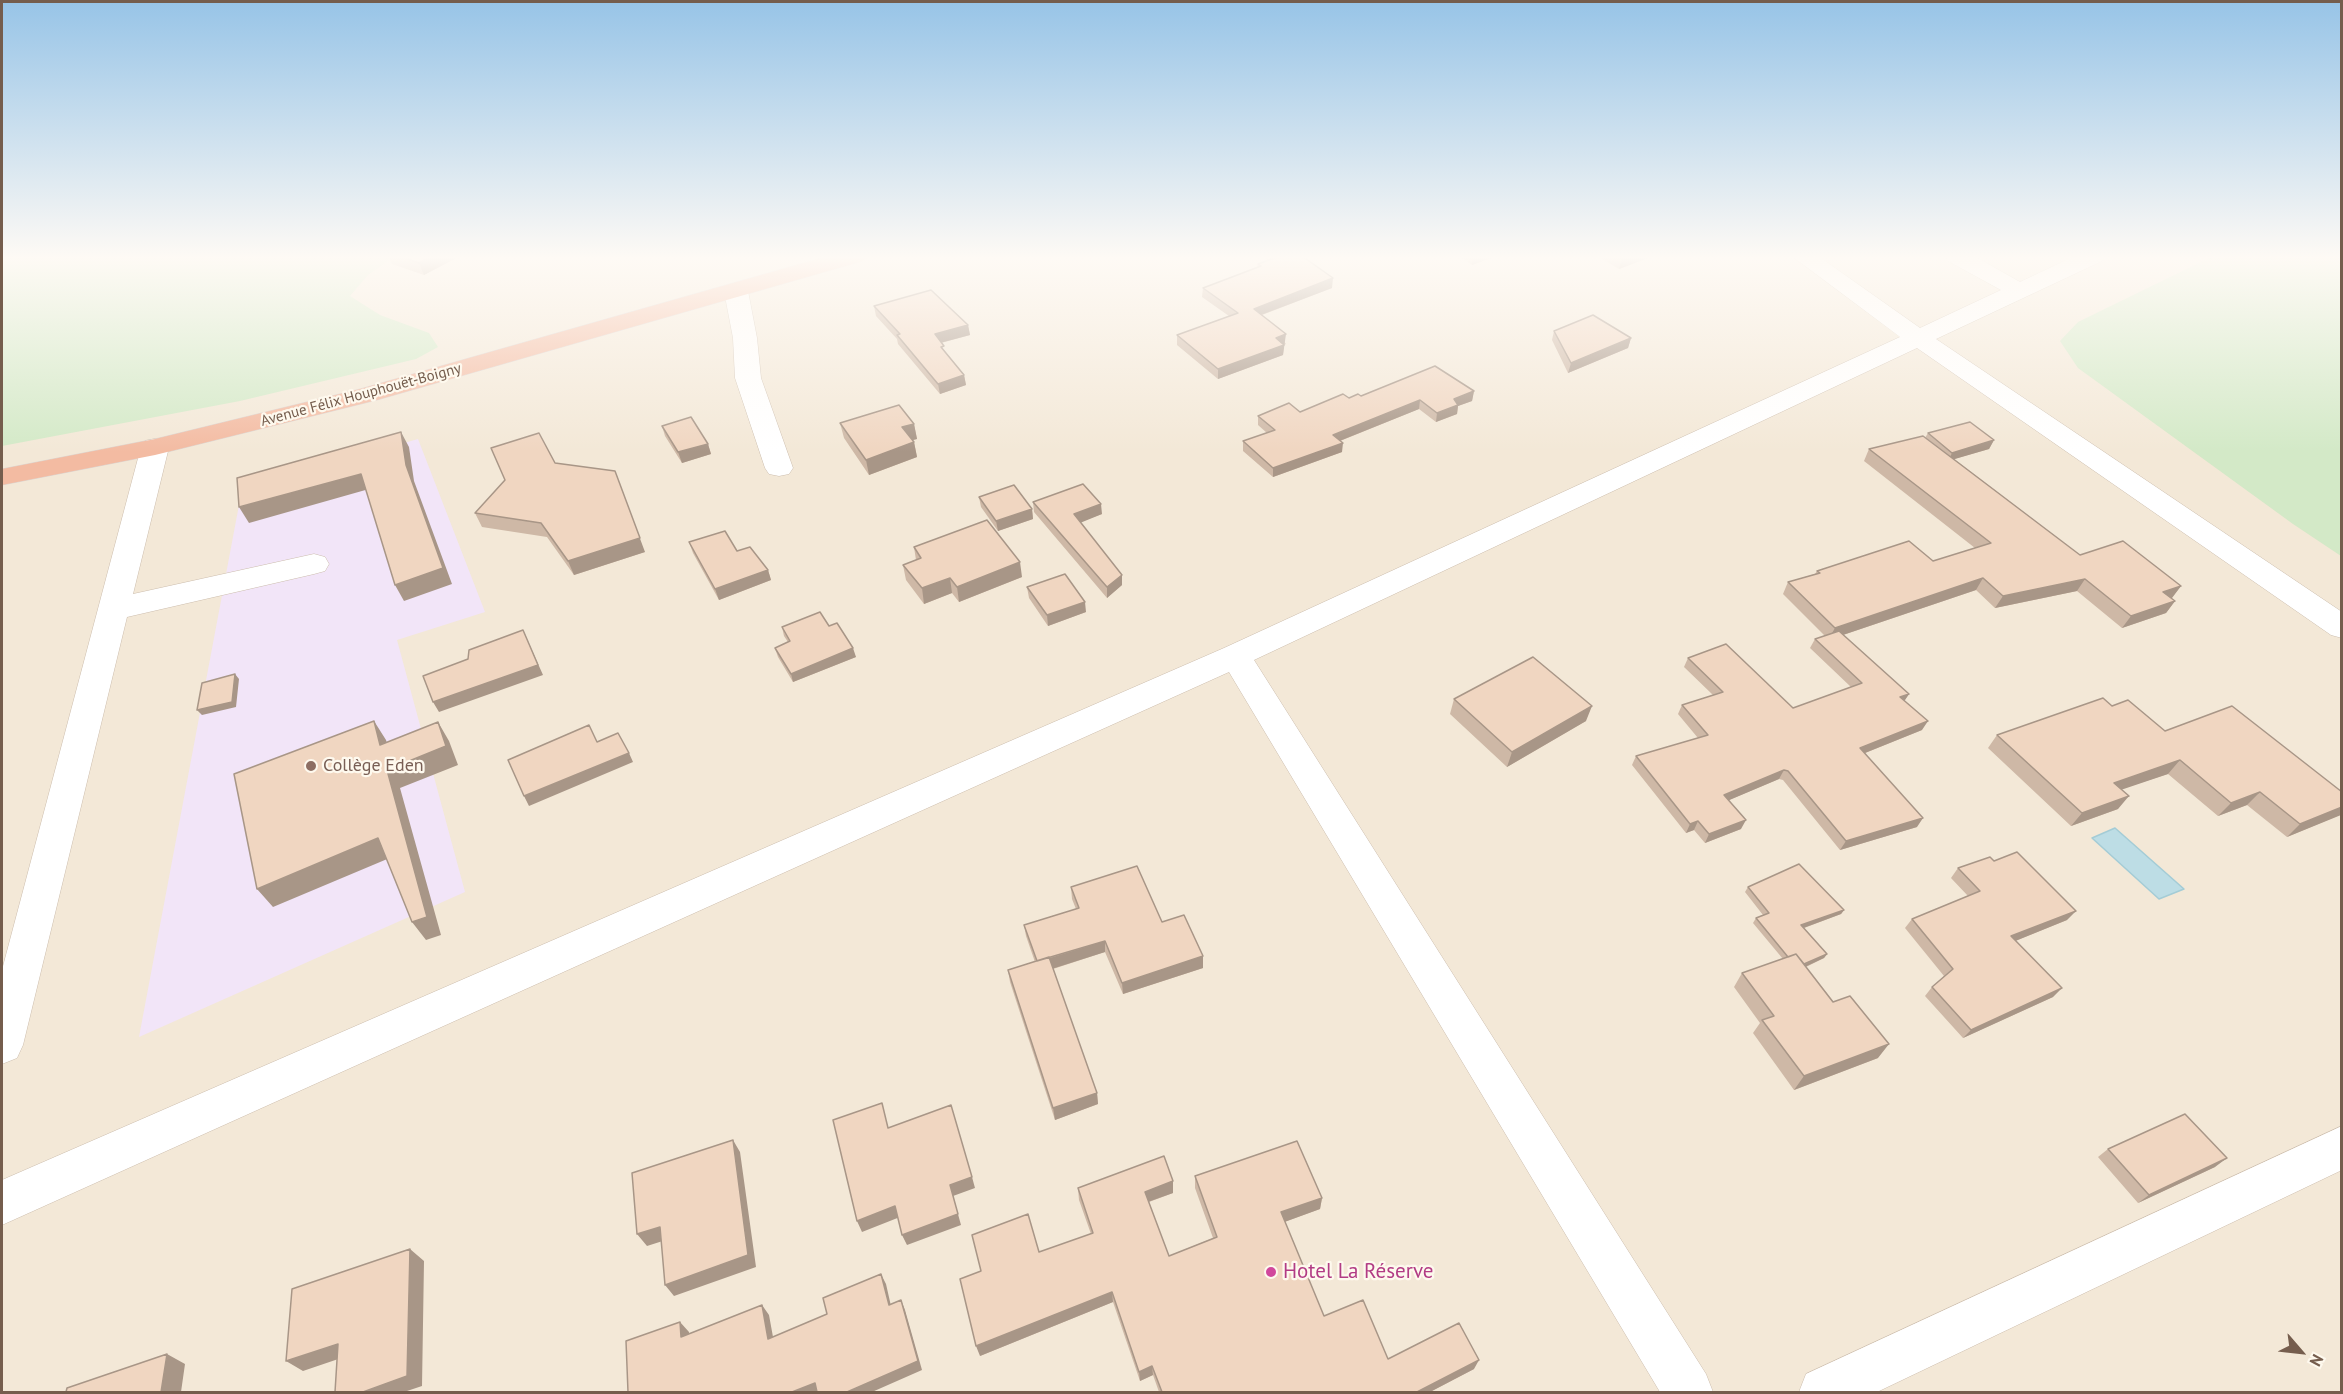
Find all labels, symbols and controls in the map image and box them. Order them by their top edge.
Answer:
street label: Avenue Félix Houphouët-Boigny [259,360,463,430]
place label: Collège Eden [323,755,424,777]
marker: Collège Eden [304,759,318,773]
place label: Hotel La Réserve [1283,1259,1433,1285]
marker: Hotel La Réserve [1264,1265,1278,1279]
north arrow [2271,1322,2331,1382]
text: N [2306,1351,2328,1370]

